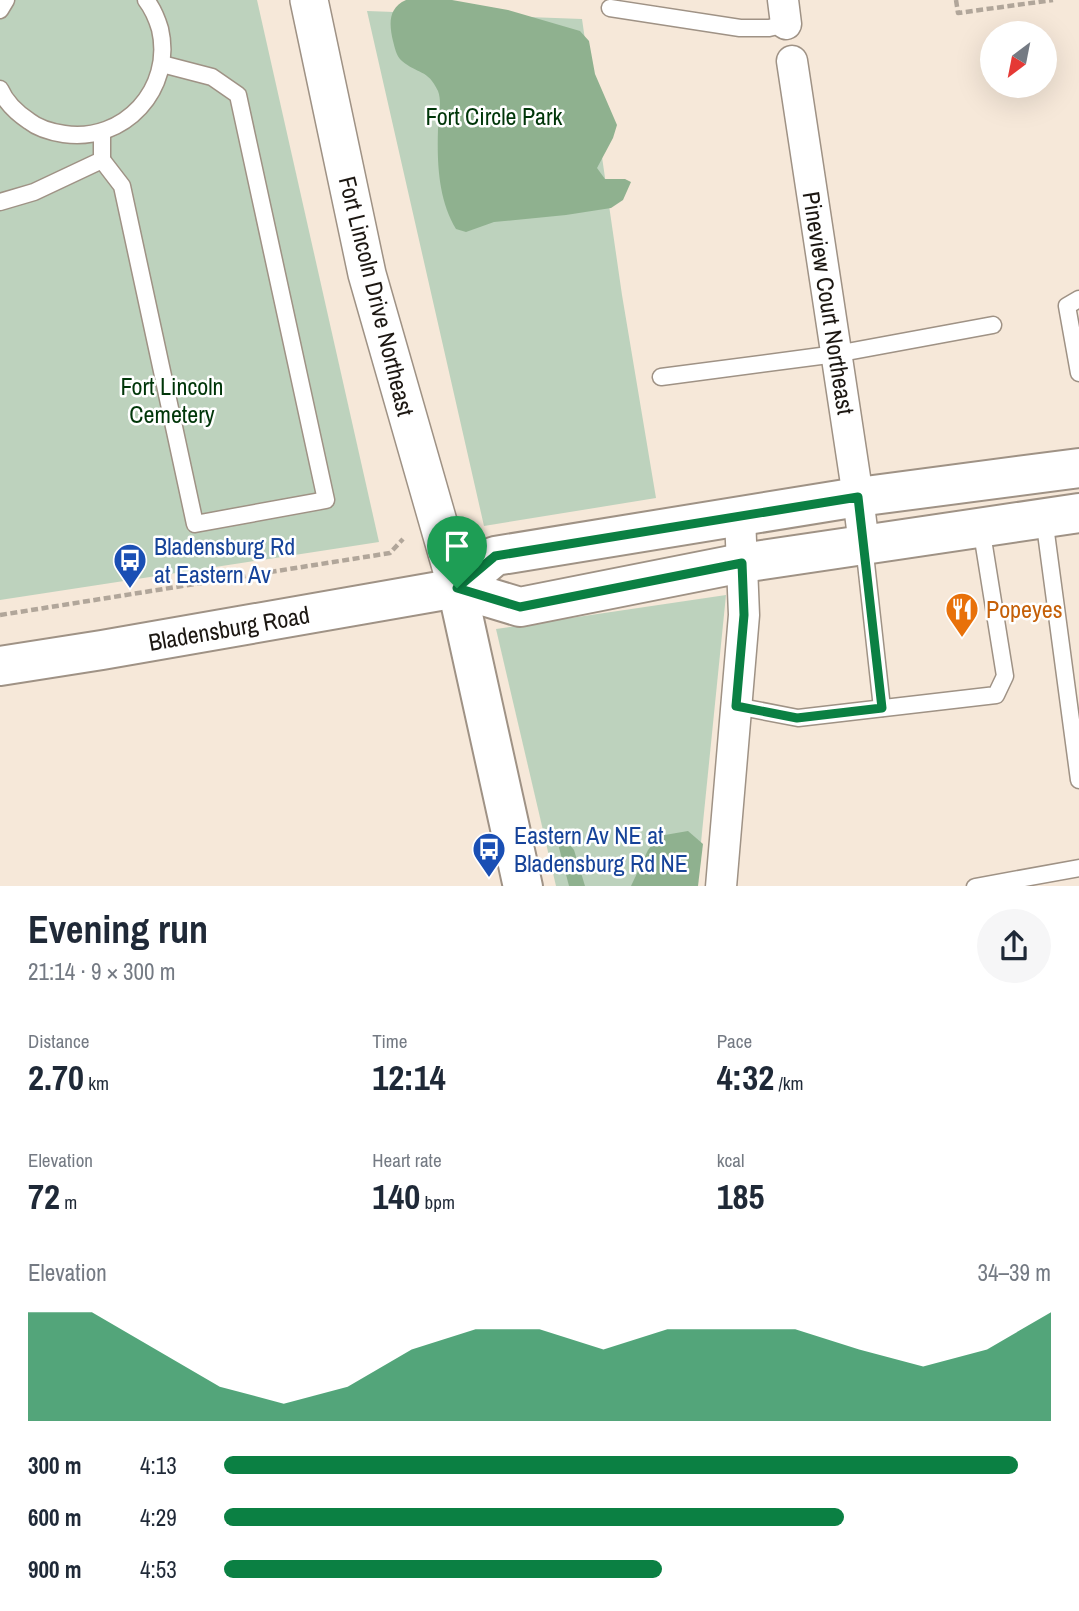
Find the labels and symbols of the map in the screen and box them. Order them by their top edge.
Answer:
north arrow [980,21,1057,98]
park label: Fort Circle Park [426,100,563,132]
street label: Fort Lincoln Drive Northeast [332,173,422,420]
street label: Pineview Court Northeast [796,189,863,417]
park label: Fort Lincoln Cemetery [121,370,223,430]
pin [427,516,487,588]
place label: Bladensburg Rd at Eastern Av [154,530,295,590]
bus stop icon: Bladensburg Rd at Eastern Av [111,541,149,590]
restaurant icon: Popeyes [943,590,981,639]
place label: Popeyes [986,593,1063,625]
street label: Bladensburg Road [146,598,312,658]
place label: Eastern Av NE at Bladensburg Rd NE [514,819,688,879]
bus stop icon: Eastern Av NE at Bladensburg Rd NE [470,830,508,879]

